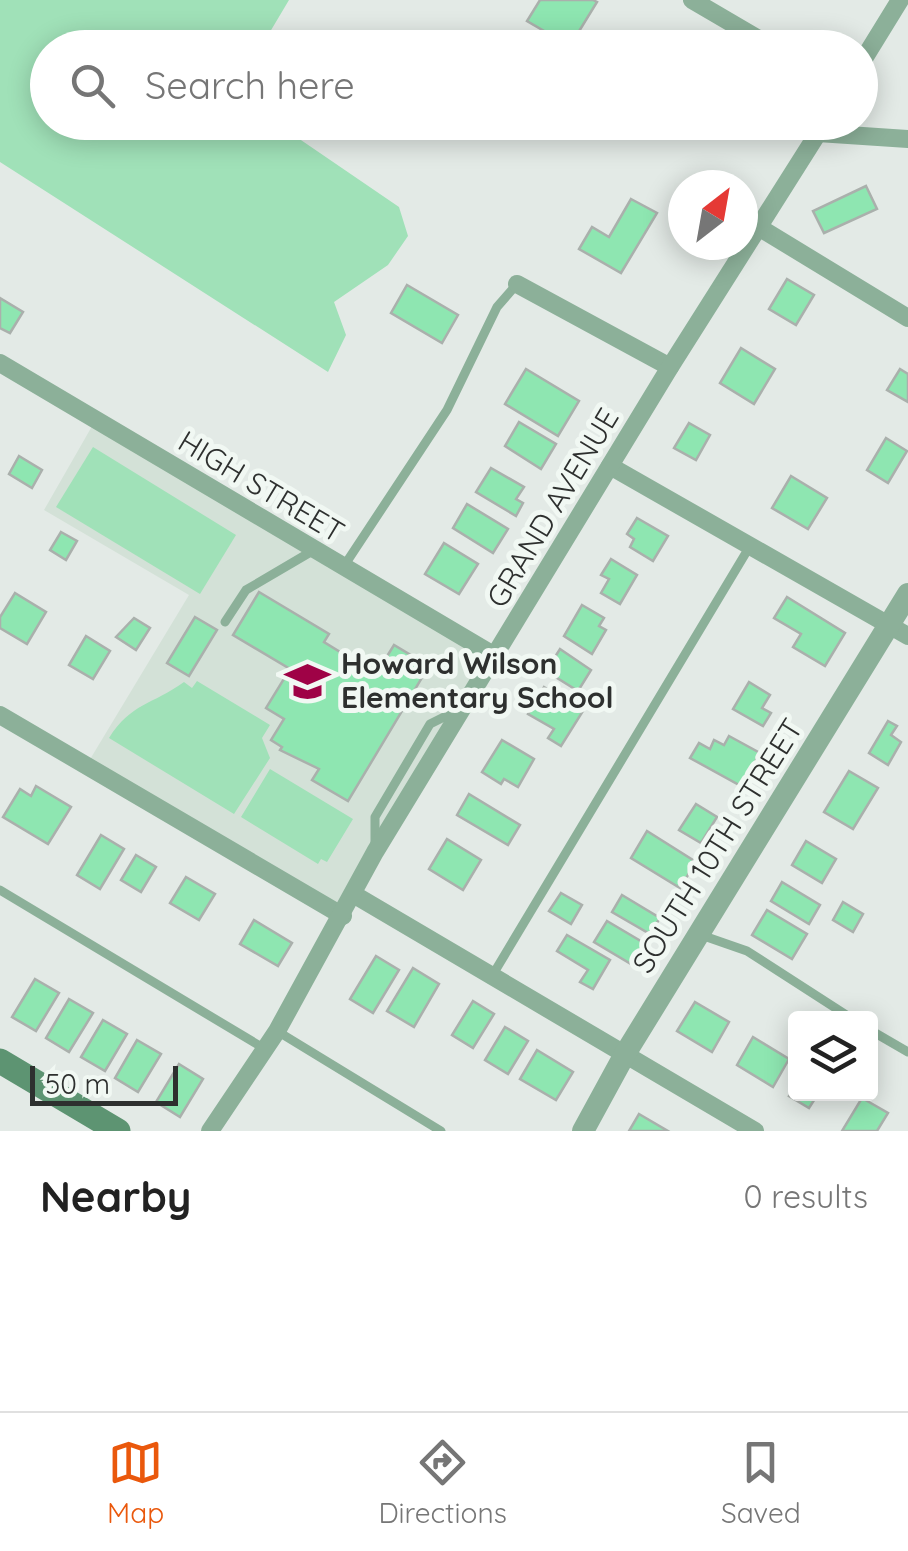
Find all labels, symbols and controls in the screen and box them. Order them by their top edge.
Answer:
search box [30,30,878,140]
icon: search [65,58,120,113]
text: Search here [145,61,355,109]
north arrow [668,170,758,260]
street label: GRAND AVENUE [478,401,627,614]
street label: HIGH STREET [172,422,351,551]
place label: Howard Wilson Elementary School [341,644,614,716]
school or university icon: Howard Wilson Elementary School [284,657,332,705]
street label: SOUTH 10TH STREET [623,711,811,980]
map controls [788,1011,878,1101]
button: layers [788,1011,878,1101]
scale bar [30,1061,178,1106]
text: 50 m [45,1066,110,1101]
text: Nearby [40,1170,191,1223]
text: 0 results [744,1176,868,1216]
tab: Map [107,1435,164,1530]
tab: Directions [378,1435,507,1530]
tab: Saved [721,1435,801,1530]

